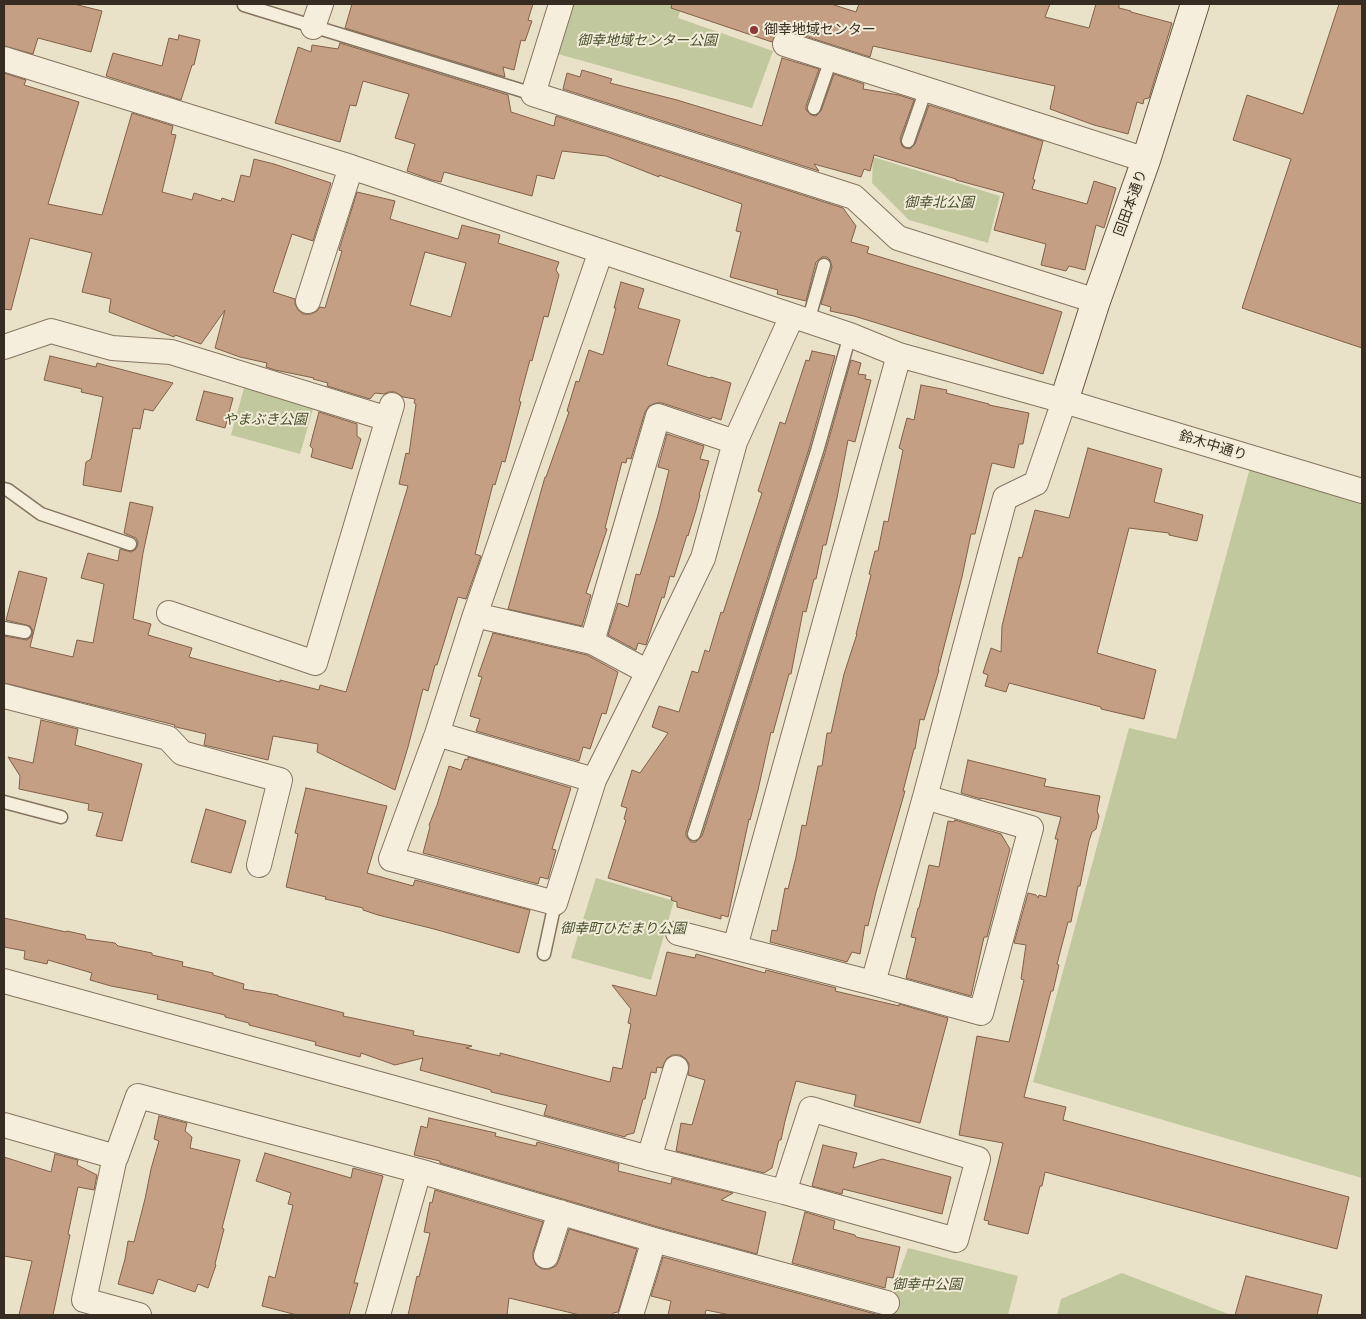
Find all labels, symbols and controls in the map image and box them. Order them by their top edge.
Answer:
place label: 御幸地域センター [764,22,876,38]
marker: 御幸地域センター [748,24,760,36]
park label: 御幸地域センター公園 [577,33,717,49]
street label: 回田本通り [1111,167,1151,239]
park label: 御幸北公園 [904,195,974,211]
park label: やまぶき公園 [223,412,307,428]
street label: 鈴木中通り [1177,428,1249,464]
park label: 御幸町ひだまり公園 [560,921,686,937]
park label: 御幸中公園 [892,1277,962,1293]

